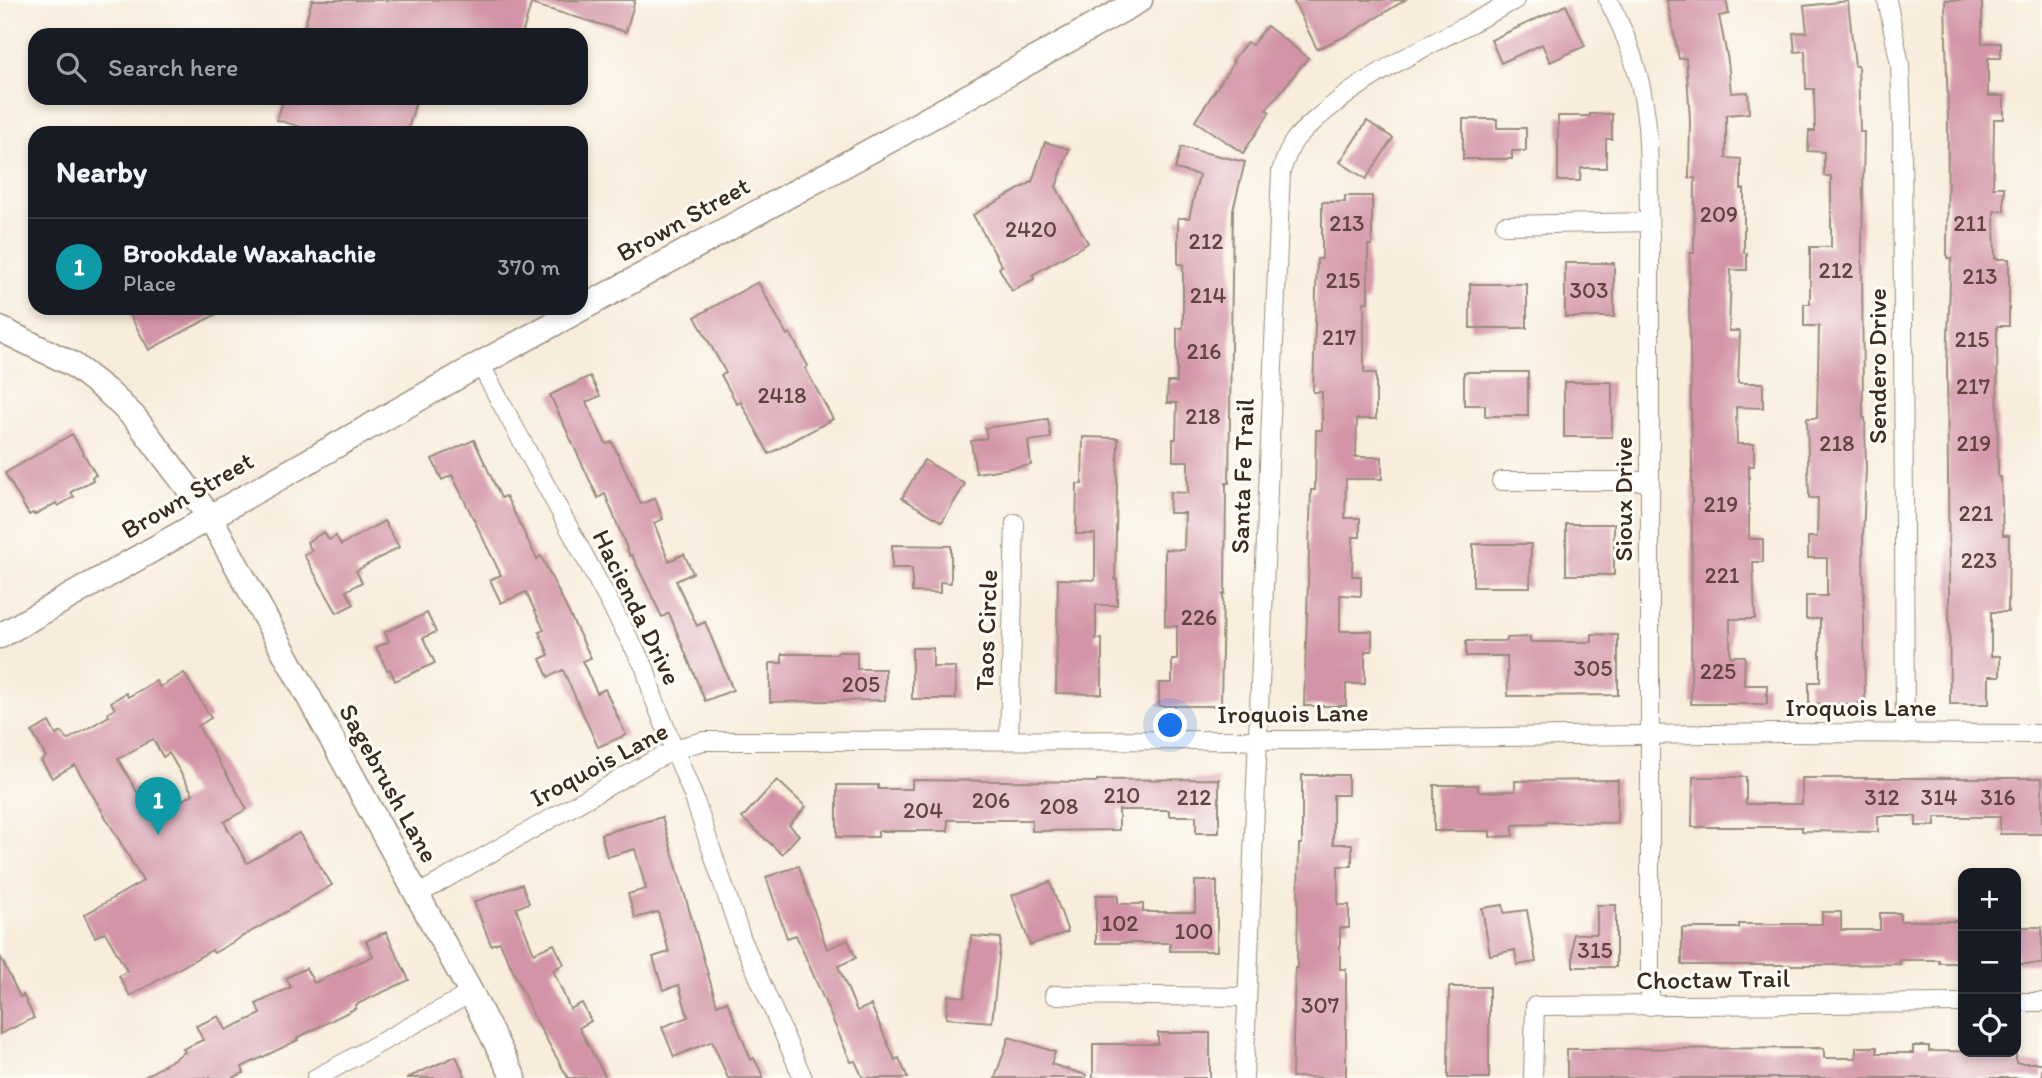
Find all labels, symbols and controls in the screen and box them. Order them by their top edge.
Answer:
search box [28,28,588,105]
icon: search [52,48,90,86]
text: Search here [108,51,238,83]
text: Nearby [56,153,147,190]
street label: Brown Street [611,169,755,269]
house number: 209 [1700,200,1738,228]
house number: 213 [1329,209,1365,237]
house number: 211 [1953,209,1987,237]
house number: 2420 [1005,215,1057,243]
house number: 212 [1189,227,1223,255]
text: Brookdale Waxahachie [123,237,376,269]
text: 1 [74,253,84,281]
text: 370 m [497,253,560,281]
house number: 212 [1819,256,1853,284]
house number: 213 [1962,262,1998,290]
house number: 215 [1326,266,1360,294]
text: Place [123,269,176,297]
house number: 303 [1569,276,1609,304]
house number: 214 [1190,281,1226,309]
street label: Sendero Drive [1861,288,1893,444]
house number: 217 [1322,323,1356,351]
house number: 215 [1955,325,1989,353]
house number: 216 [1187,337,1221,365]
house number: 217 [1956,372,1990,400]
house number: 2418 [757,381,807,409]
street label: Santa Fe Trail [1223,398,1261,554]
house number: 218 [1185,402,1221,430]
house number: 218 [1819,429,1855,457]
house number: 219 [1957,429,1991,457]
street label: Sioux Drive [1607,437,1639,561]
street label: Brown Street [115,444,259,546]
house number: 219 [1704,490,1738,518]
house number: 221 [1959,499,1994,527]
street label: Hacienda Drive [586,524,688,690]
house number: 223 [1961,546,1997,574]
house number: 221 [1705,561,1740,589]
street label: Taos Circle [968,569,1004,691]
house number: 226 [1181,603,1217,631]
house number: 305 [1574,654,1612,682]
house number: 225 [1700,657,1736,685]
house number: 205 [842,670,880,698]
street label: Iroquois Lane [1785,691,1937,723]
street label: Iroquois Lane [1217,696,1369,730]
street label: Sagebrush Lane [332,698,446,868]
your location [1153,708,1187,742]
street label: Iroquois Lane [525,714,673,814]
pin: 1 [135,777,181,835]
house number: 210 [1104,781,1140,809]
house number: 212 [1177,783,1211,811]
house number: 312 [1864,783,1900,811]
house number: 314 [1920,783,1958,811]
house number: 316 [1980,783,2016,811]
house number: 206 [972,786,1010,814]
house number: 208 [1040,792,1078,820]
house number: 204 [903,796,943,824]
map controls [1958,868,2021,1057]
button: + [1958,868,2021,931]
house number: 102 [1102,909,1138,937]
house number: 100 [1174,917,1214,945]
button: − [1958,931,2021,994]
house number: 315 [1577,936,1613,964]
street label: Choctaw Trail [1636,962,1790,996]
house number: 307 [1301,991,1339,1019]
button: locate [1958,994,2021,1057]

